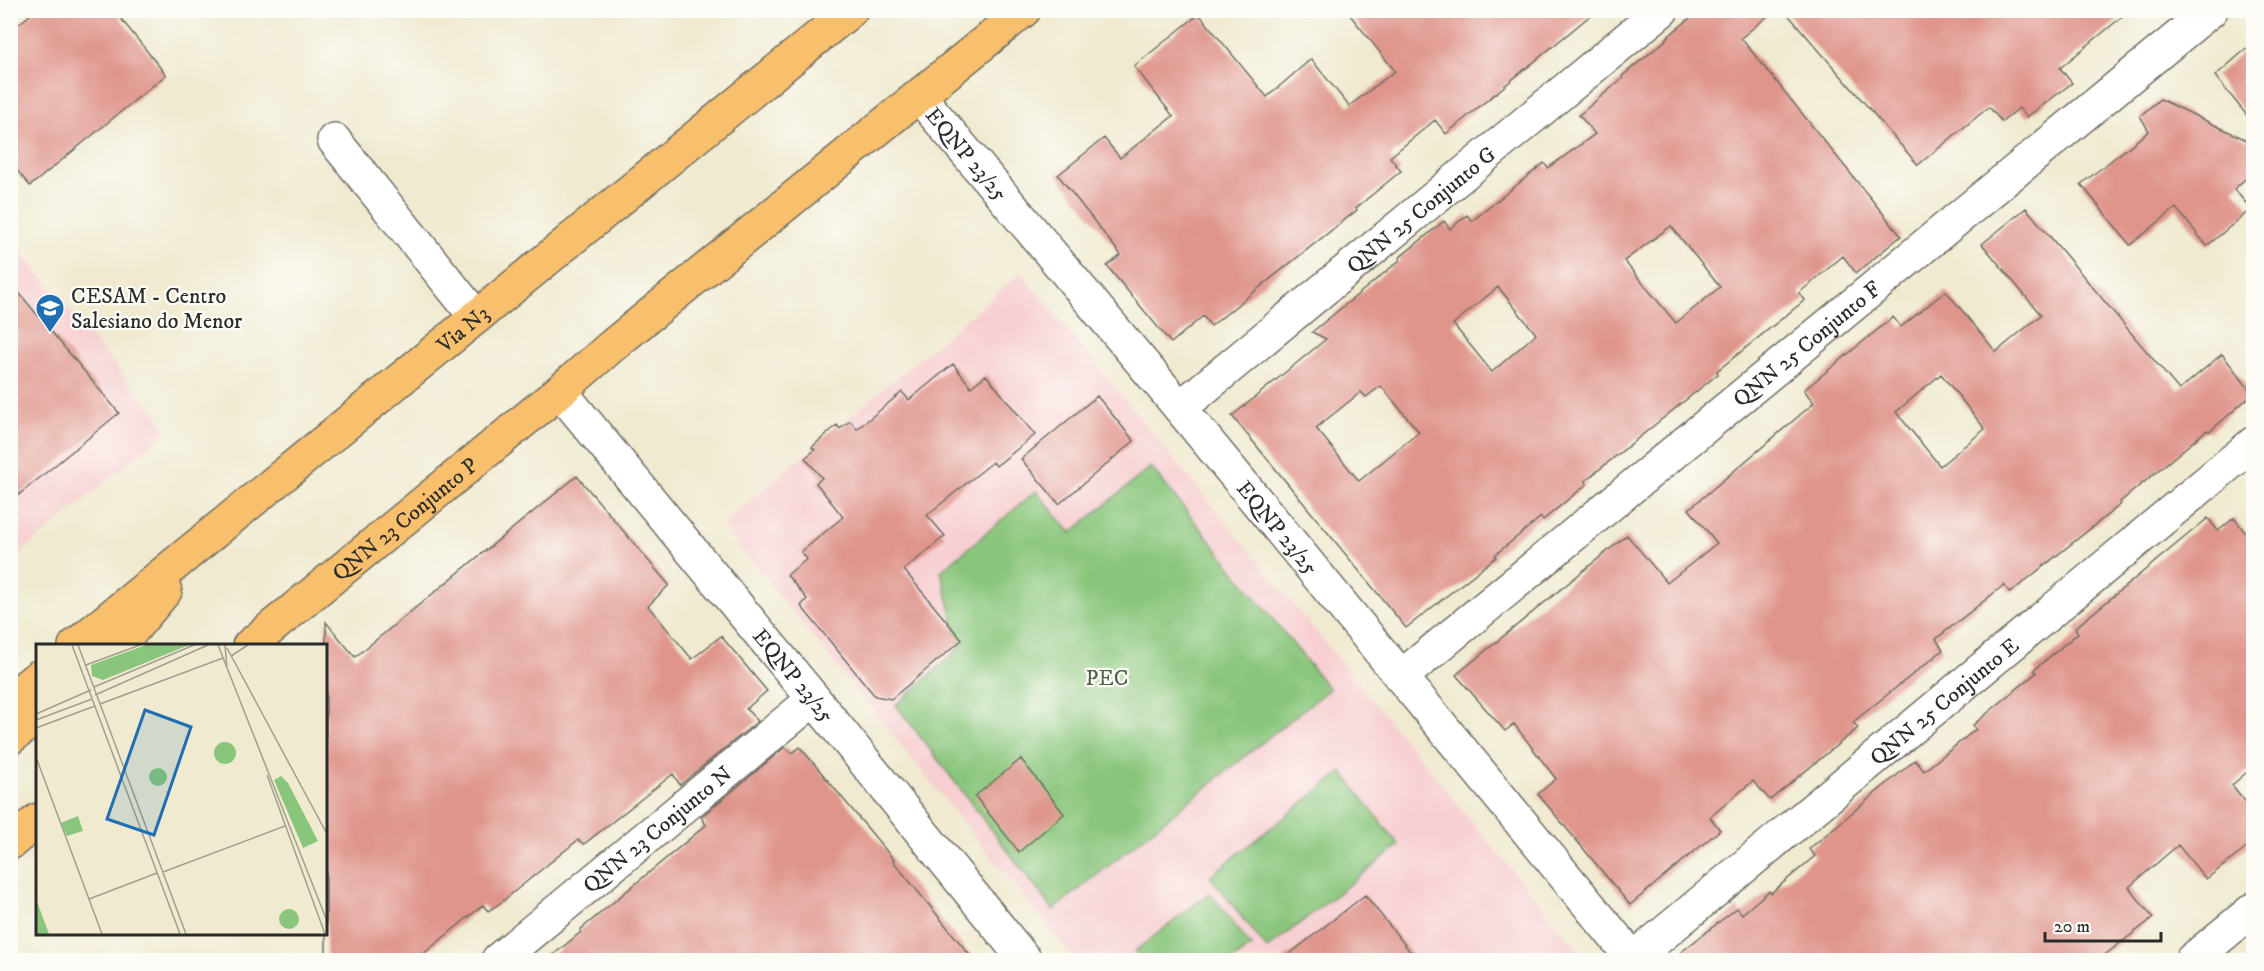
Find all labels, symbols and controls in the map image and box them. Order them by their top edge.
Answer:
street label: EQNP 23/25 [919,102,1013,207]
street label: QNN 25 Conjunto G [1342,141,1502,280]
street label: QNN 25 Conjunto F [1728,275,1887,413]
place label: CESAM - Centro Salesiano do Menor [71,283,243,335]
school or university icon: CESAM - Centro Salesiano do Menor [34,292,66,334]
street label: Via N3 [431,300,495,360]
street label: QNN 23 Conjunto P [327,452,484,587]
street label: EQNP 23/25 [1230,476,1323,581]
street label: EQNP 23/25 [746,623,840,728]
street label: QNN 25 Conjunto E [1865,632,2025,772]
inset map [36,644,327,935]
park label: PEC [1086,665,1128,692]
street label: QNN 23 Conjunto N [578,761,738,899]
scale bar [2045,905,2160,943]
text: 20 m [2054,916,2090,938]

